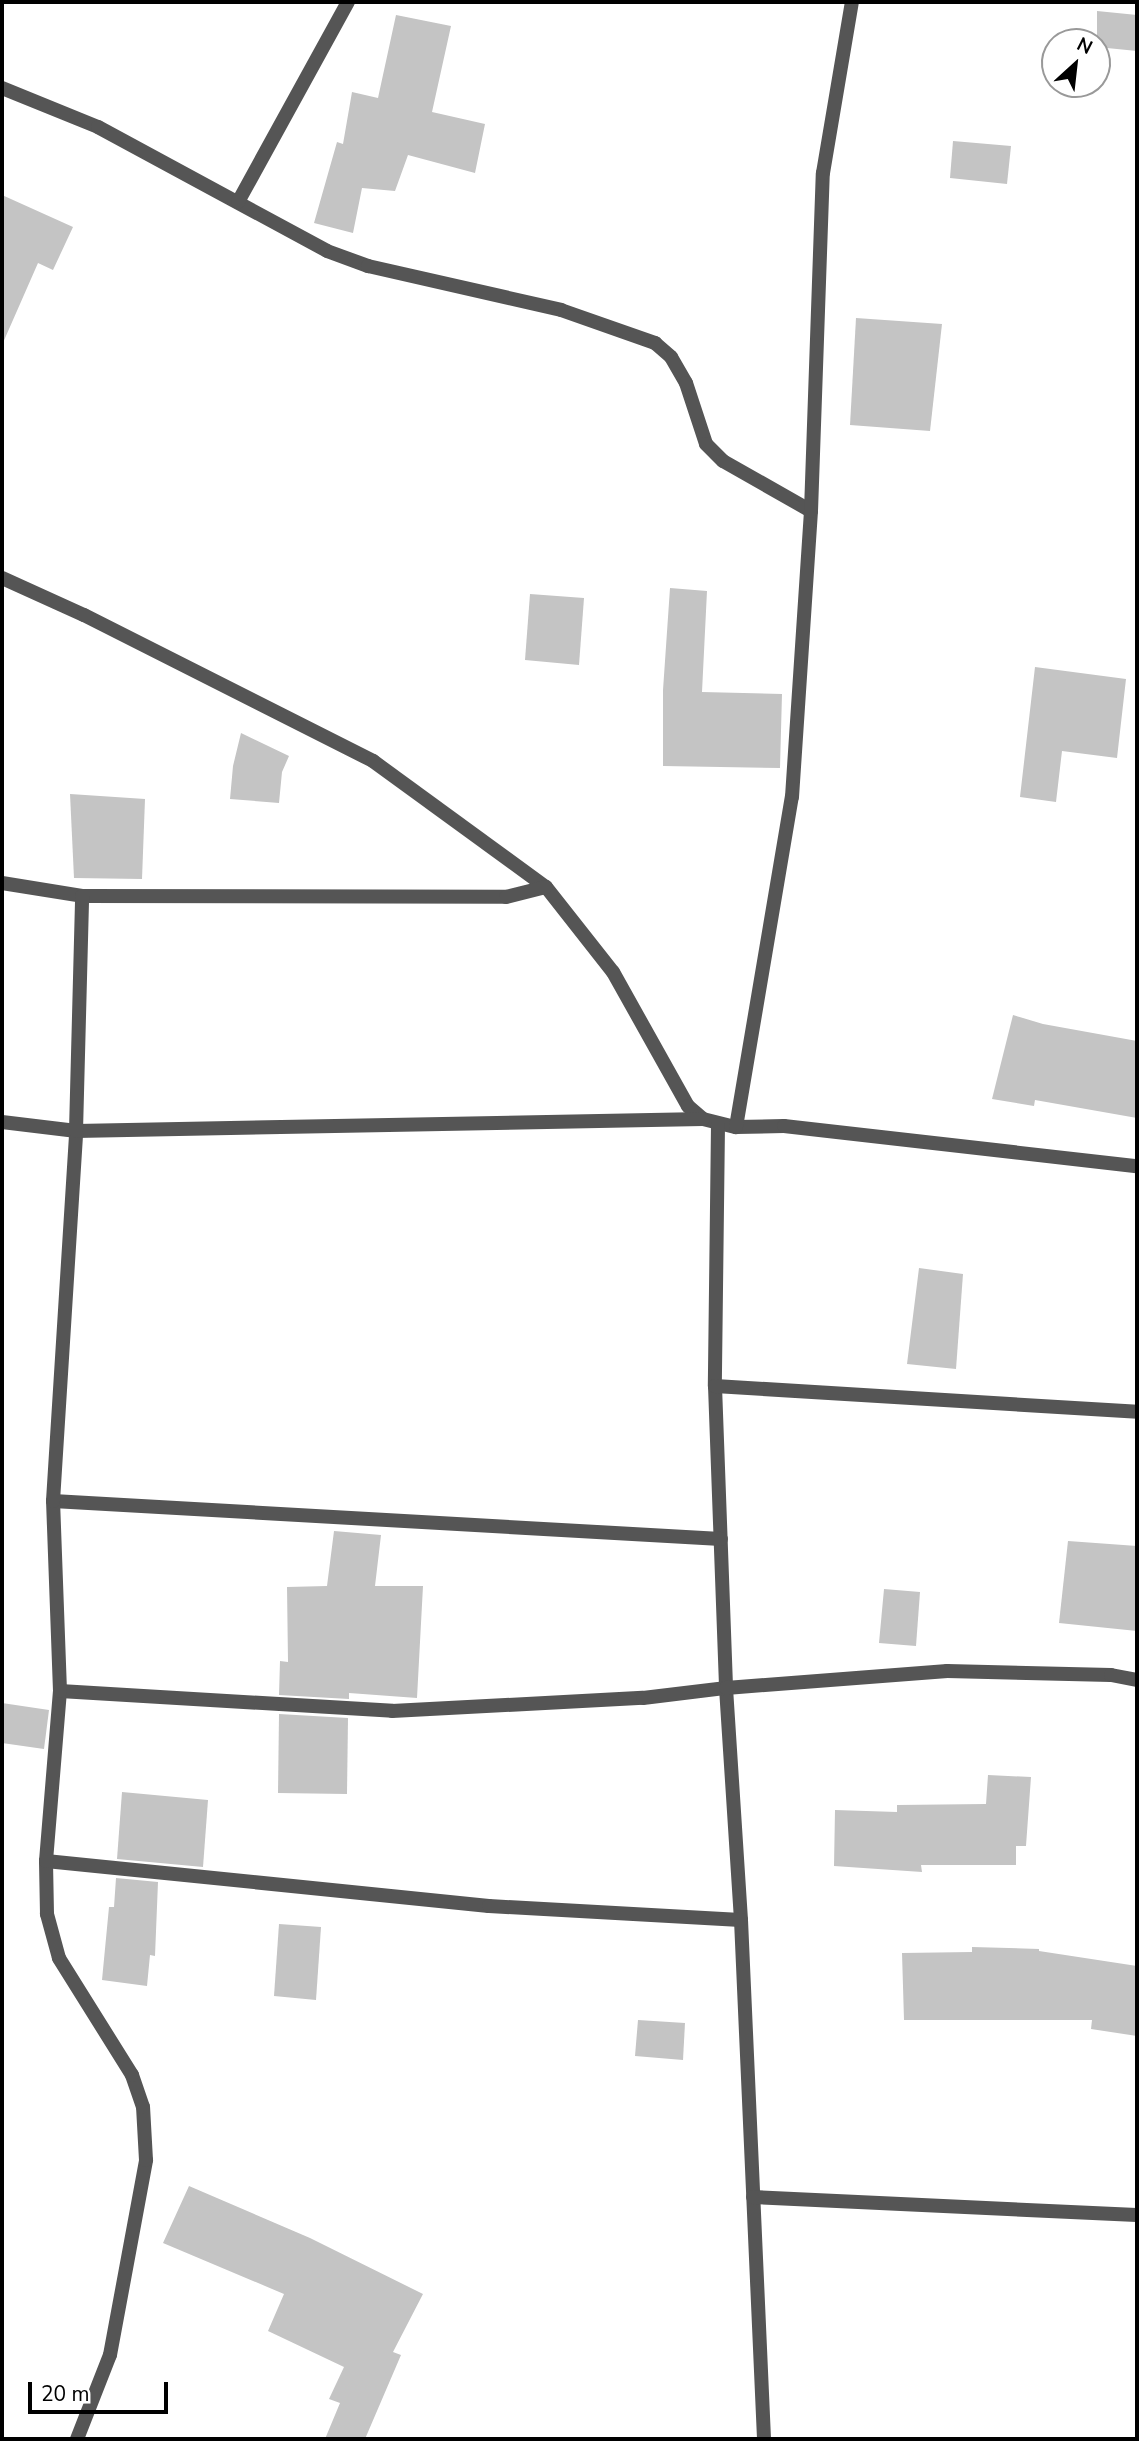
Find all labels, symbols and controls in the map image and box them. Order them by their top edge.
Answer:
north arrow [1041,28,1111,98]
text: N [1072,31,1097,61]
scale bar [32,2368,172,2412]
text: 20 m [41,2380,90,2408]

